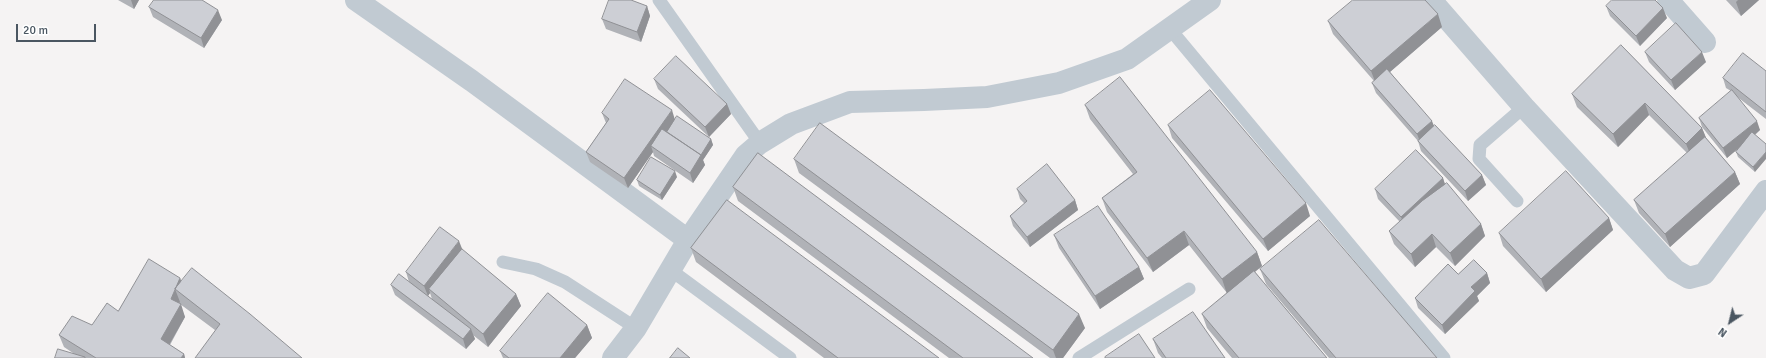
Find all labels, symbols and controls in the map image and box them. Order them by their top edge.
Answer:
scale bar [18,16,98,42]
text: 20 m [23,23,48,38]
north arrow [1710,302,1750,342]
text: N [1716,325,1730,340]

